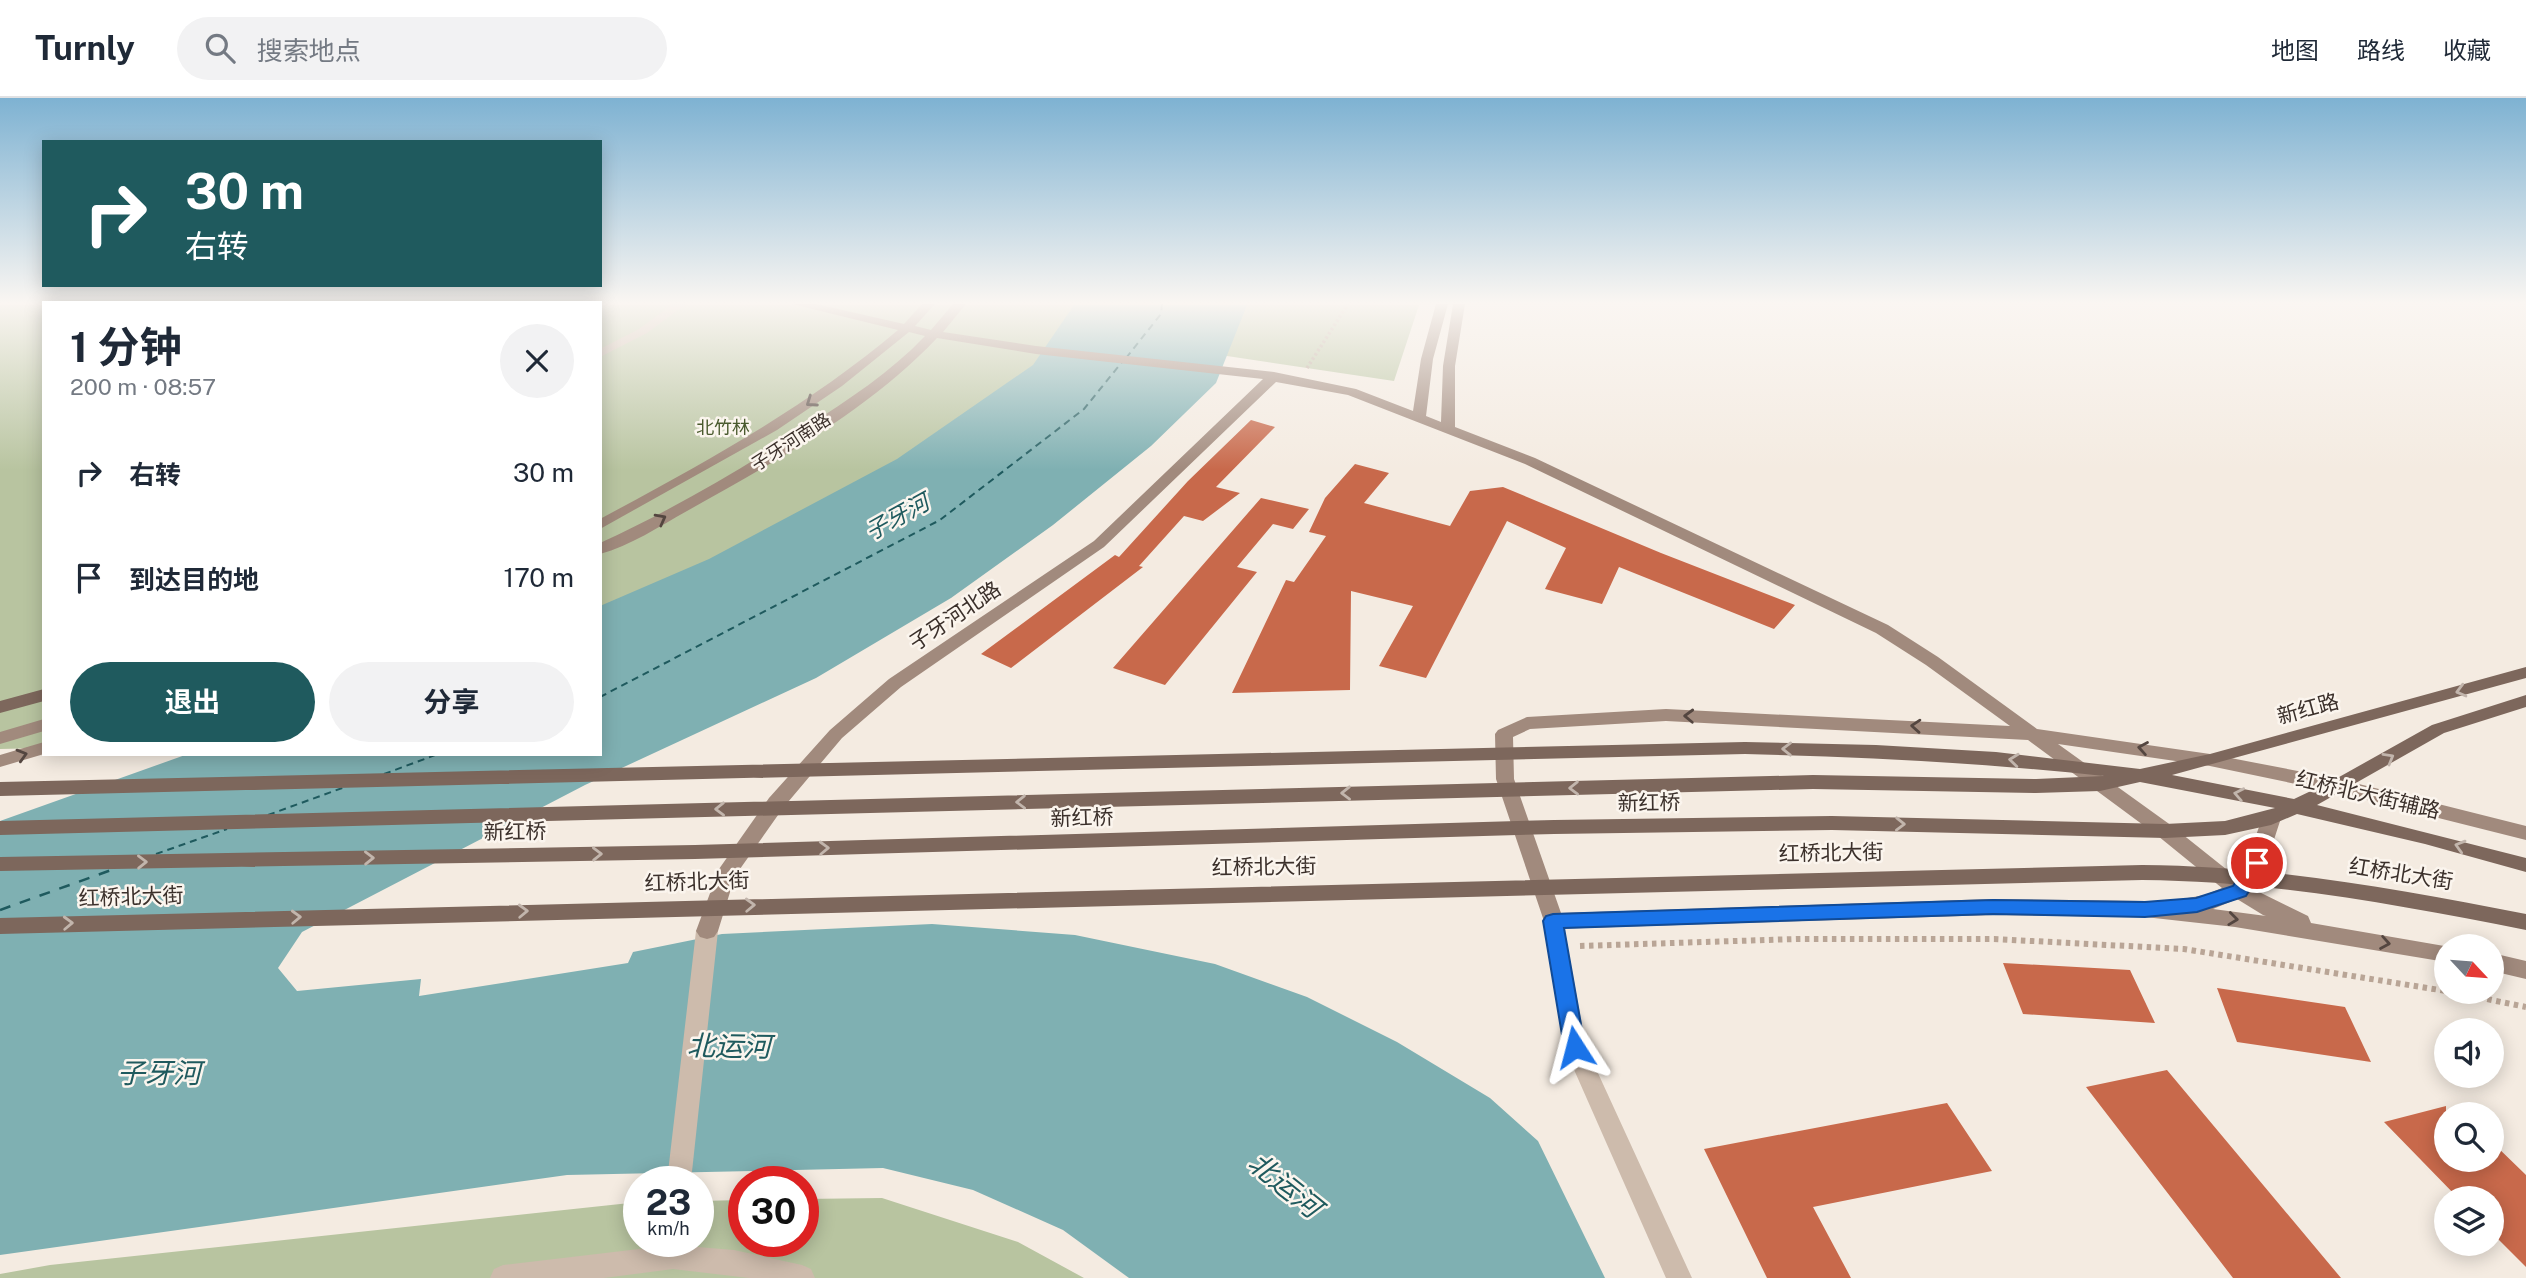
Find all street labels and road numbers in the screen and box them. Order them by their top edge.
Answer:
street label: 子牙河南路 [747,408,834,475]
street label: 子牙河北路 [904,576,1005,655]
street label: 新红路 [2274,688,2342,729]
street label: 红桥北大街辅路 [2294,766,2443,823]
street label: 新红桥 [1617,789,1681,816]
street label: 新红桥 [1050,804,1114,831]
street label: 新红桥 [483,818,547,845]
street label: 红桥北大街 [1778,839,1884,866]
street label: 红桥北大街 [1211,853,1317,880]
street label: 红桥北大街 [2347,853,2455,894]
street label: 红桥北大街 [644,867,750,896]
street label: 红桥北大街 [78,882,184,911]

